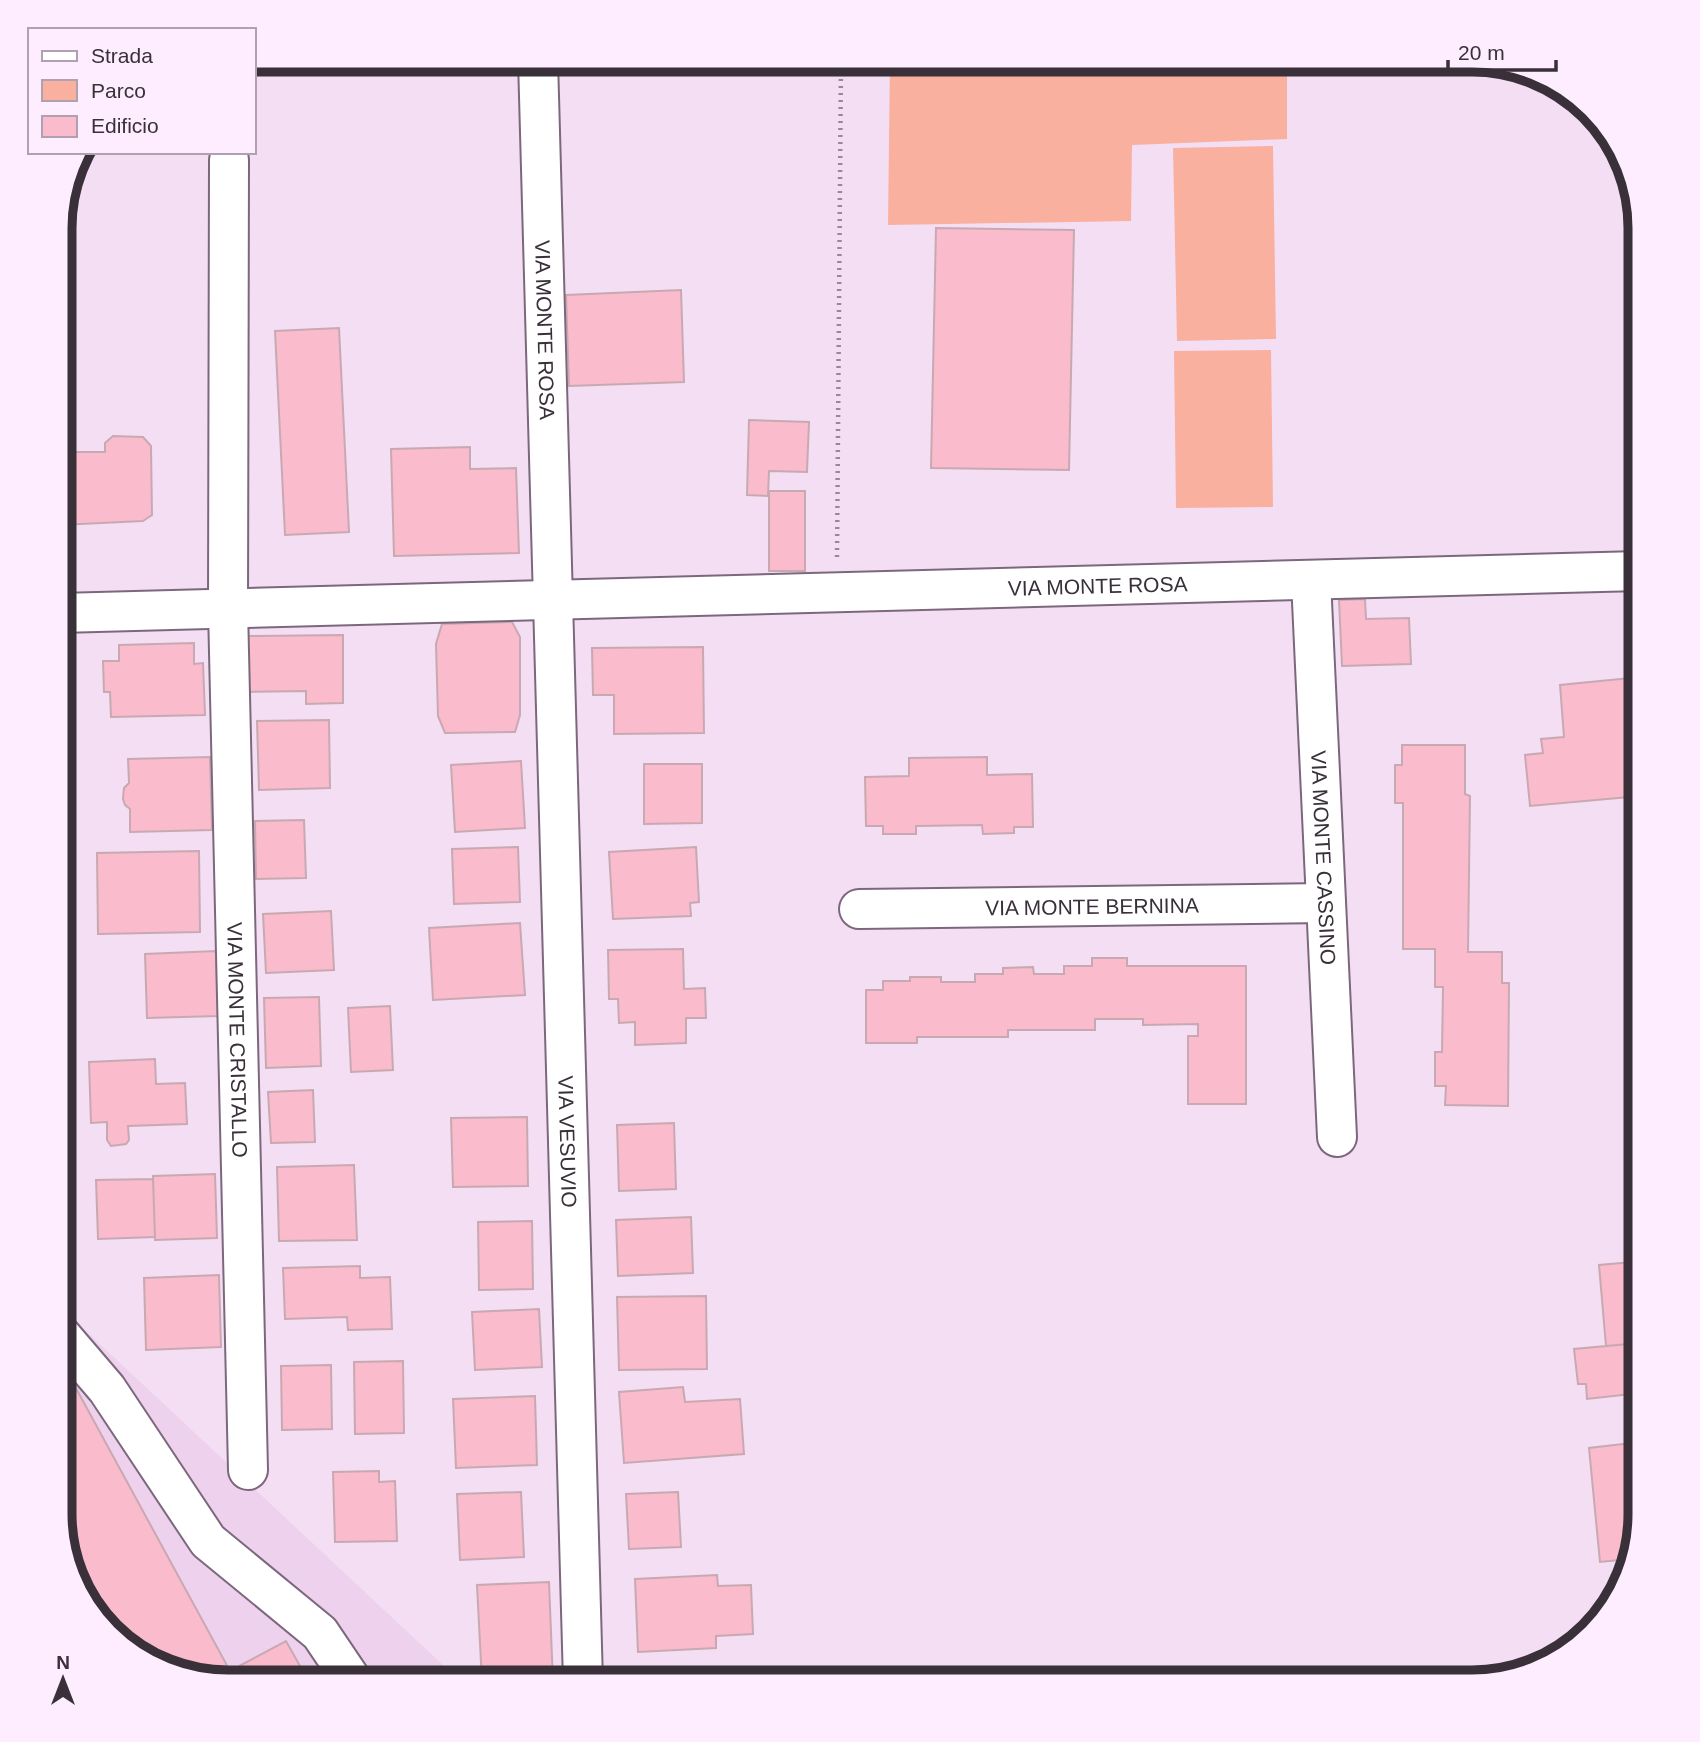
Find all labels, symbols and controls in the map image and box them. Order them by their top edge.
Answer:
legend [28,28,256,154]
scale bar [1448,28,1556,72]
text: 20 m [1458,41,1505,64]
text: Strada [91,44,153,67]
text: Parco [91,79,146,102]
text: Edificio [91,114,159,137]
street label: VIA MONTE ROSA [531,240,559,420]
street label: VIA MONTE ROSA [1007,572,1188,599]
street label: VIA MONTE CASSINO [1307,750,1340,966]
street label: VIA MONTE BERNINA [985,893,1199,919]
street label: VIA MONTE CRISTALLO [224,922,252,1158]
street label: VIA VESUVIO [555,1075,581,1208]
north arrow [28,1644,98,1714]
text: N [56,1652,70,1673]

